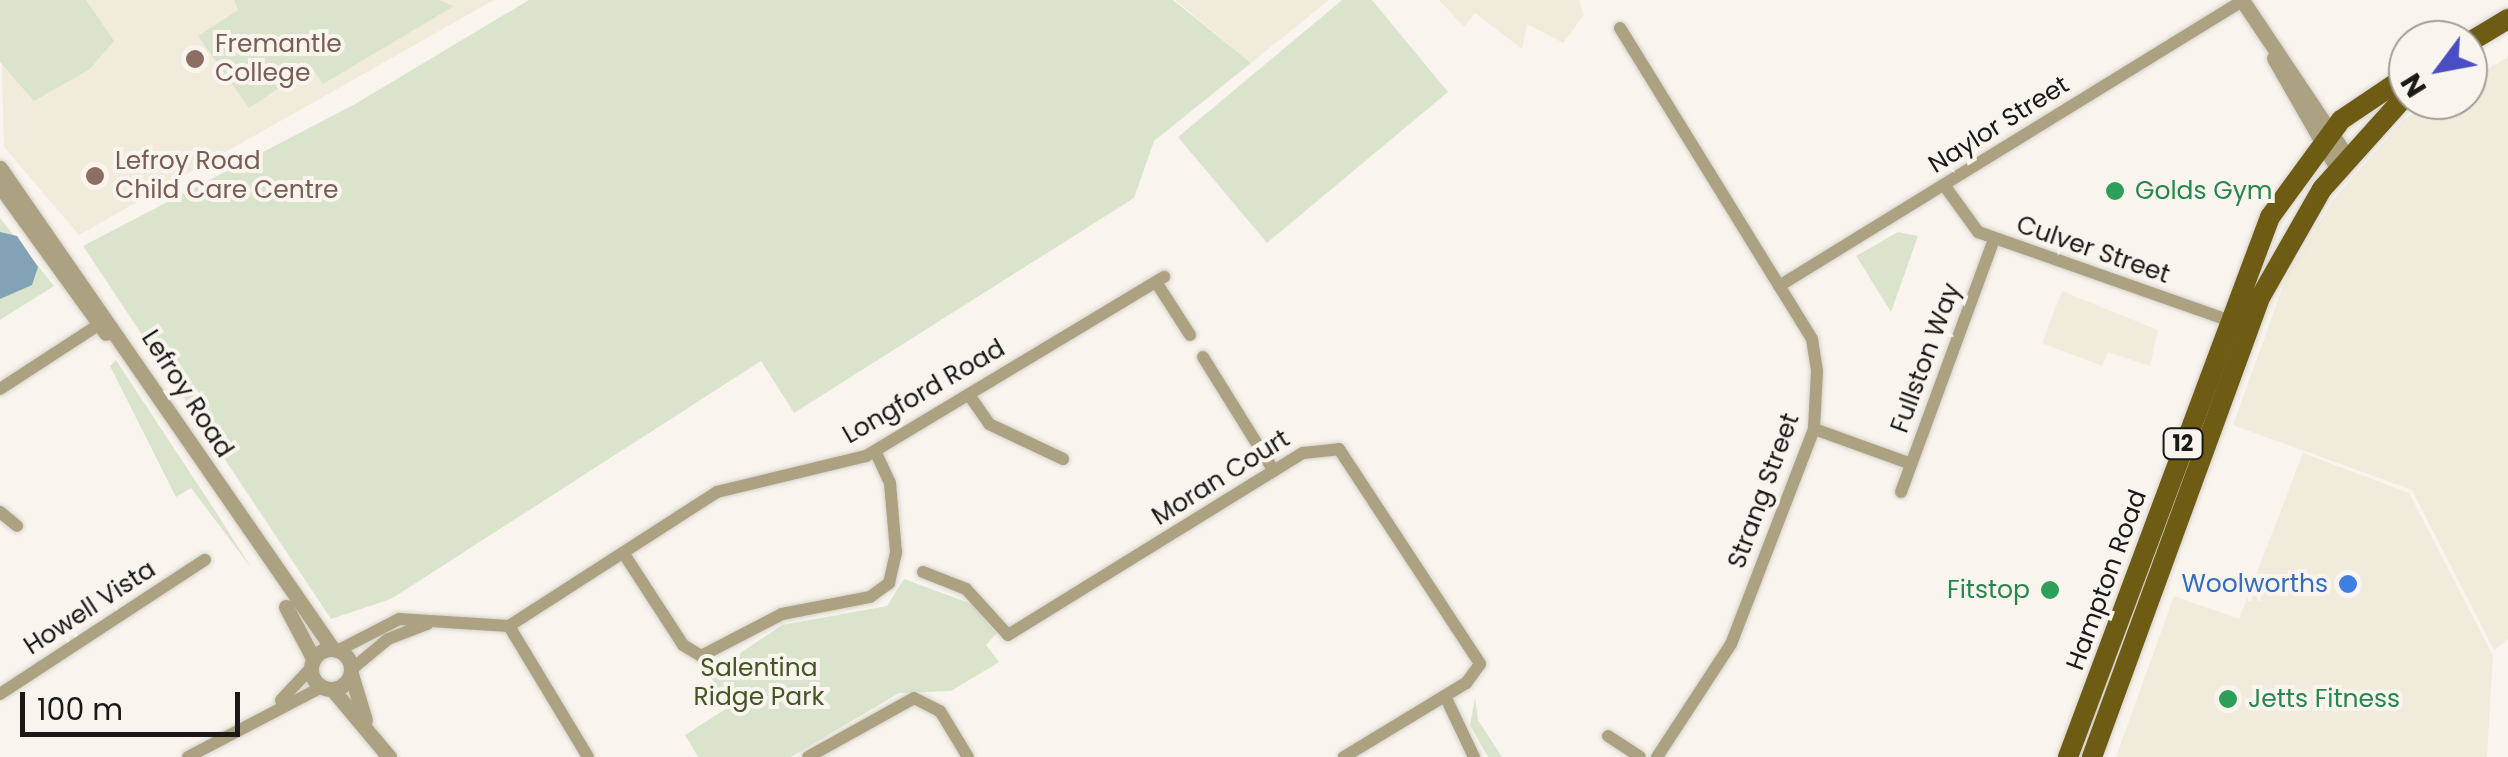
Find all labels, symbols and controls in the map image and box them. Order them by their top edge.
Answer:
north arrow [2388,20,2488,120]
place label: Fremantle College [215,30,342,89]
marker: Fremantle College [184,48,206,70]
text: N [2392,66,2436,104]
street label: Naylor Street [1923,70,2075,180]
place label: Lefroy Road Child Care Centre [115,147,339,206]
marker: Lefroy Road Child Care Centre [84,165,106,187]
place label: Golds Gym [2135,176,2272,206]
marker: Golds Gym [2104,180,2126,202]
street label: Culver Street [2012,210,2174,290]
street label: Fullston Way [1885,279,1967,437]
street label: Lefroy Road [135,325,239,463]
street label: Longford Road [838,334,1010,450]
street label: Strang Street [1722,409,1806,573]
street label: Moran Court [1147,424,1295,532]
road number: 12 [2160,427,2206,461]
street label: Hampton Road [2060,486,2154,674]
street label: Howell Vista [19,554,161,662]
place label: Woolworths [2181,569,2328,599]
marker: Woolworths [2337,573,2359,595]
place label: Fitstop [1947,575,2030,605]
marker: Fitstop [2039,579,2061,601]
park label: Salentina Ridge Park [694,654,824,713]
scale bar [25,672,245,734]
place label: Jetts Fitness [2248,684,2400,714]
text: 100 m [37,688,123,731]
marker: Jetts Fitness [2217,688,2239,710]

